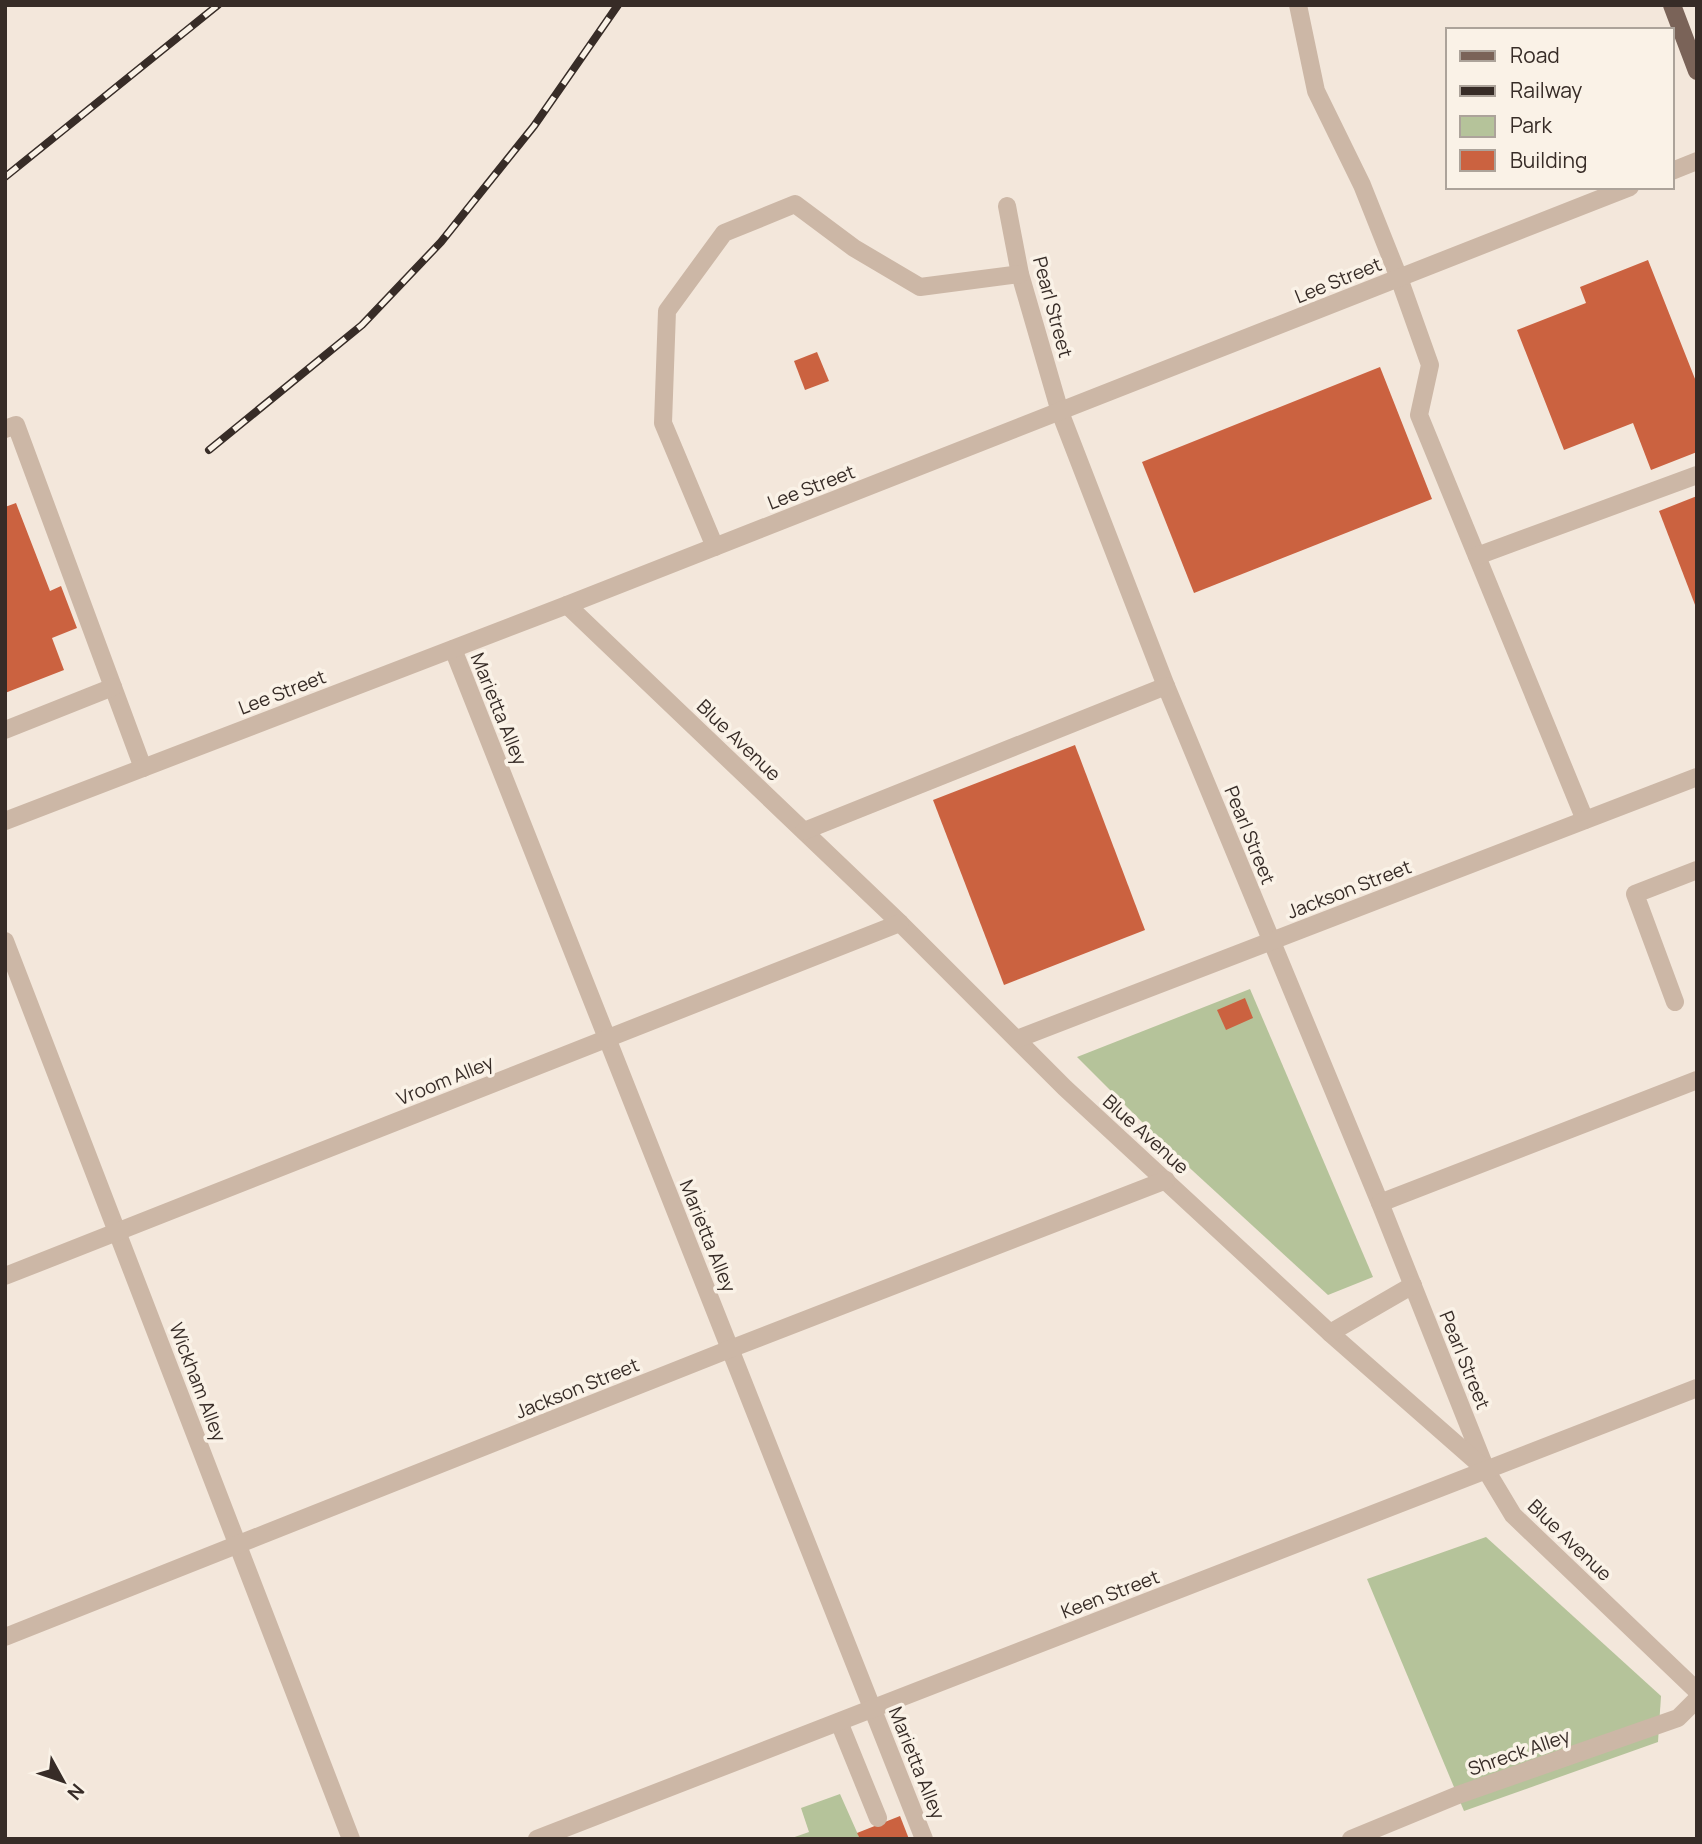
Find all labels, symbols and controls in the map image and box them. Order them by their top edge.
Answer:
legend [1446,28,1674,189]
text: Road [1510,41,1560,69]
text: Railway [1510,76,1582,104]
text: Park [1510,111,1552,139]
text: Building [1510,146,1587,174]
street label: Lee Street [1291,251,1385,309]
street label: Pearl Street [1027,254,1079,360]
street label: Lee Street [764,458,858,516]
street label: Marietta Alley [465,649,533,769]
street label: Lee Street [235,663,329,721]
street label: Blue Avenue [691,693,787,787]
street label: Pearl Street [1219,782,1281,888]
street label: Jackson Street [1283,853,1415,925]
street label: Vroom Alley [393,1049,497,1111]
street label: Blue Avenue [1097,1088,1195,1180]
street label: Marietta Alley [674,1176,742,1296]
street label: Pearl Street [1434,1307,1496,1413]
street label: Wickham Alley [163,1319,233,1445]
street label: Jackson Street [511,1351,643,1425]
street label: Blue Avenue [1522,1493,1618,1587]
street label: Keen Street [1057,1563,1163,1625]
street label: Marietta Alley [883,1703,951,1823]
street label: Shreck Alley [1464,1722,1574,1782]
north arrow [28,1746,98,1816]
text: N [62,1778,90,1806]

